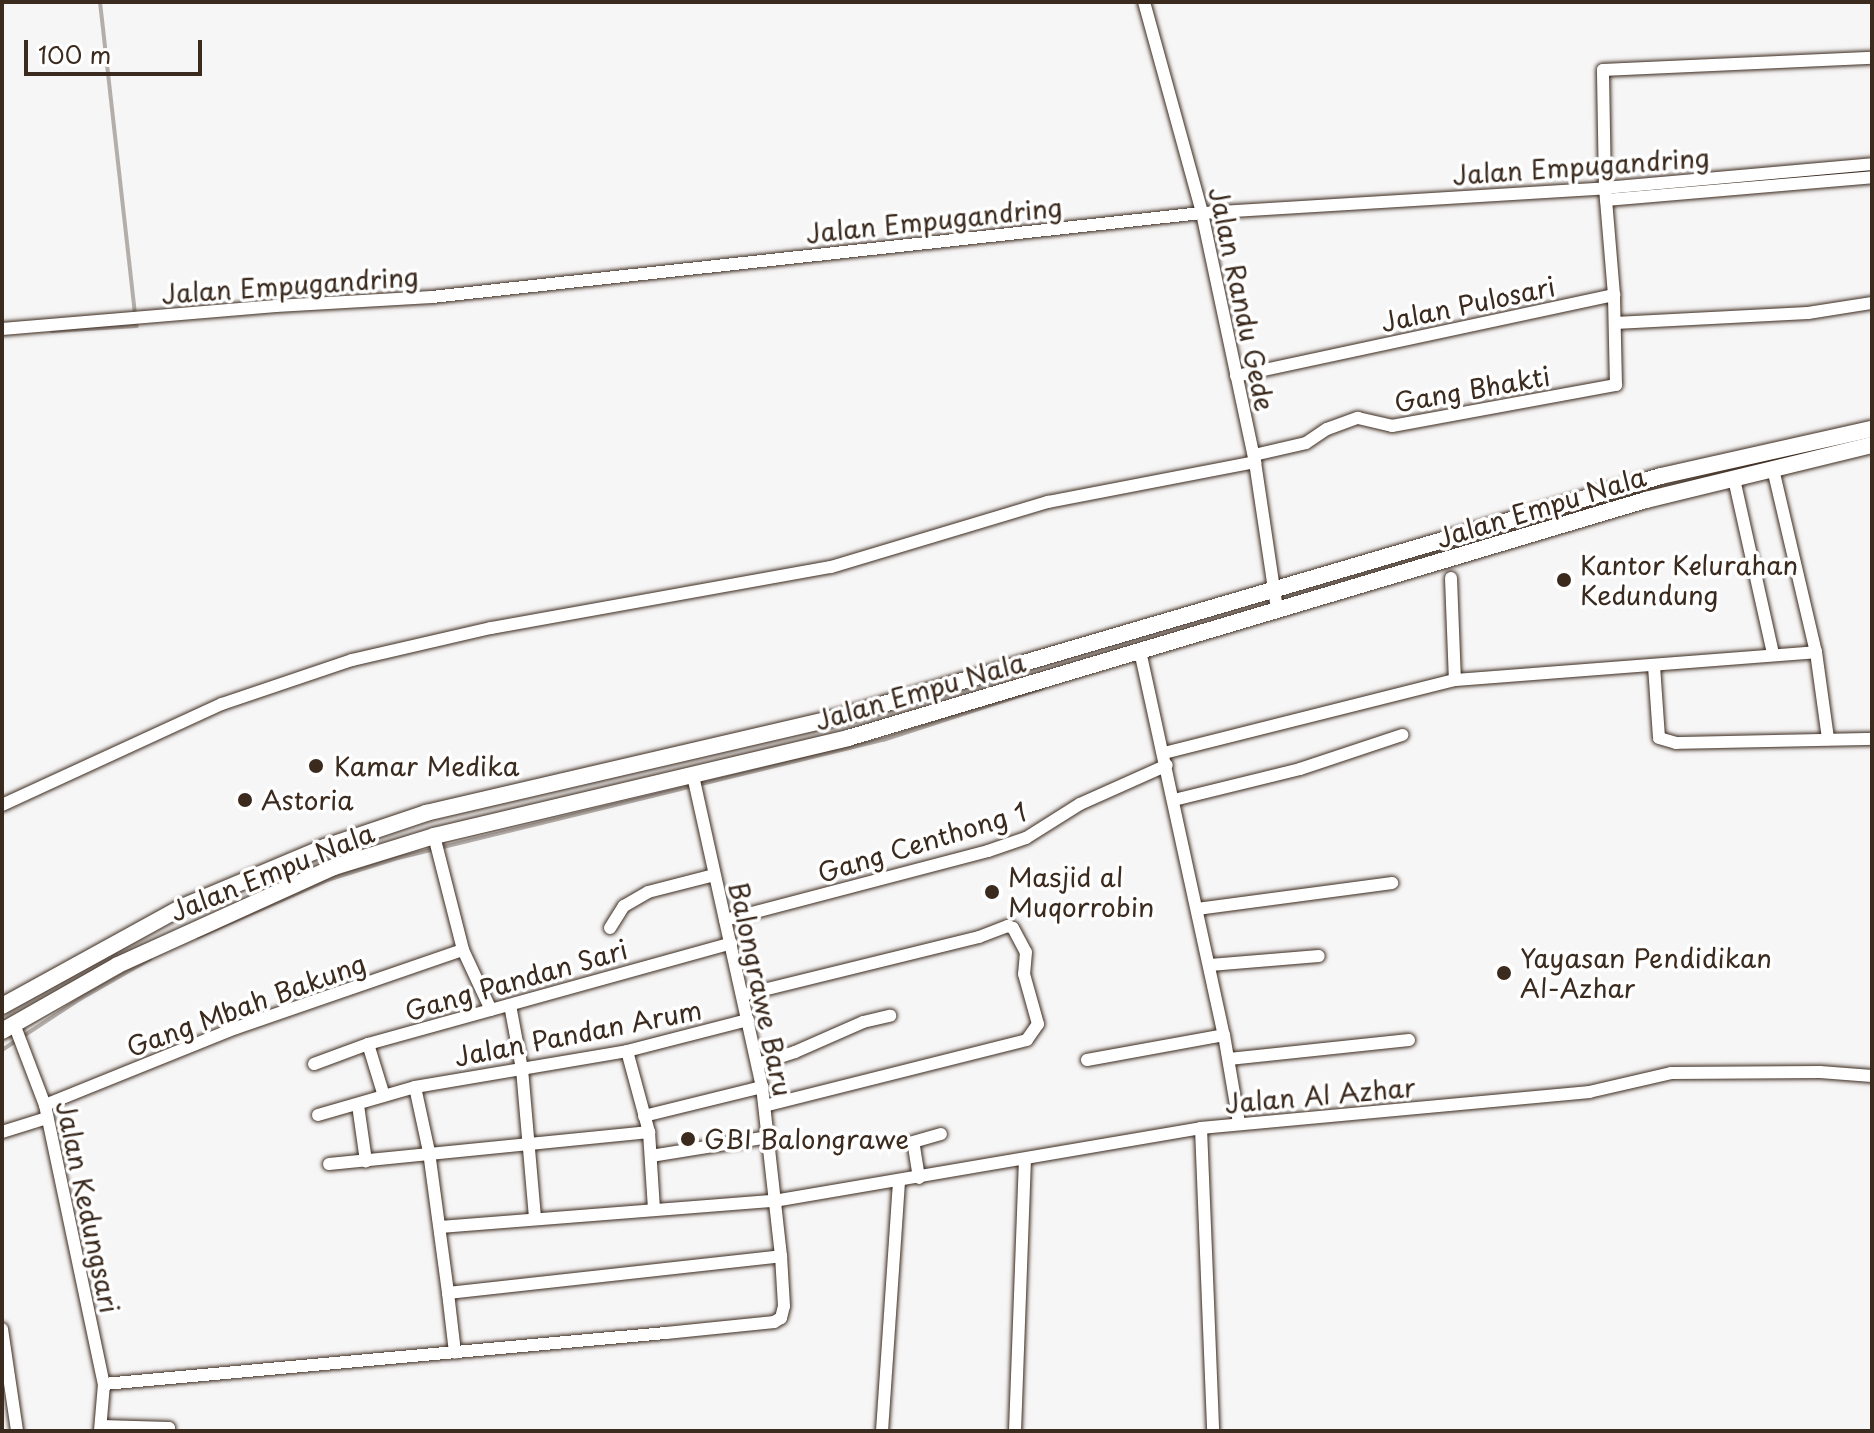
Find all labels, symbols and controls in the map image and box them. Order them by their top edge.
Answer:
scale bar [28,24,206,74]
text: 100 m [38,36,111,72]
street label: Jalan Empugandring [1450,141,1712,191]
street label: Jalan Randu Gede [1203,183,1281,415]
street label: Jalan Empugandring [803,191,1065,249]
street label: Jalan Empugandring [159,260,421,310]
street label: Jalan Pulosari [1378,270,1558,338]
street label: Gang Bhakti [1391,360,1553,418]
street label: Jalan Empu Nala [1432,460,1650,554]
place label: Kantor Kelurahan Kedundung [1580,549,1799,610]
marker: Kantor Kelurahan Kedundung [1555,571,1573,589]
street label: Jalan Empu Nala [811,646,1029,736]
place label: Kamar Medika [334,750,518,782]
marker: Kamar Medika [305,755,327,777]
place label: Astoria [261,784,354,816]
marker: Astoria [236,791,254,809]
street label: Gang Centhong 1 [814,795,1030,889]
street label: Jalan Empu Nala [165,817,379,927]
place label: Masjid al Muqorrobin [1008,861,1154,922]
street label: Balongrawe Baru [723,879,799,1099]
marker: Masjid al Muqorrobin [983,883,1001,901]
street label: Gang Pandan Sari [402,933,630,1027]
place label: Yayasan Pendidikan Al-Azhar [1520,942,1771,1004]
street label: Gang Mbah Bakung [122,947,370,1063]
marker: Yayasan Pendidikan Al-Azhar [1495,964,1513,982]
street label: Jalan Pandan Arum [451,994,705,1072]
street label: Jalan Al Azhar [1224,1071,1416,1119]
street label: Jalan Kedungsari [50,1098,126,1316]
place label: GBI Balongrawe [704,1123,909,1155]
marker: GBI Balongrawe [679,1130,697,1148]

